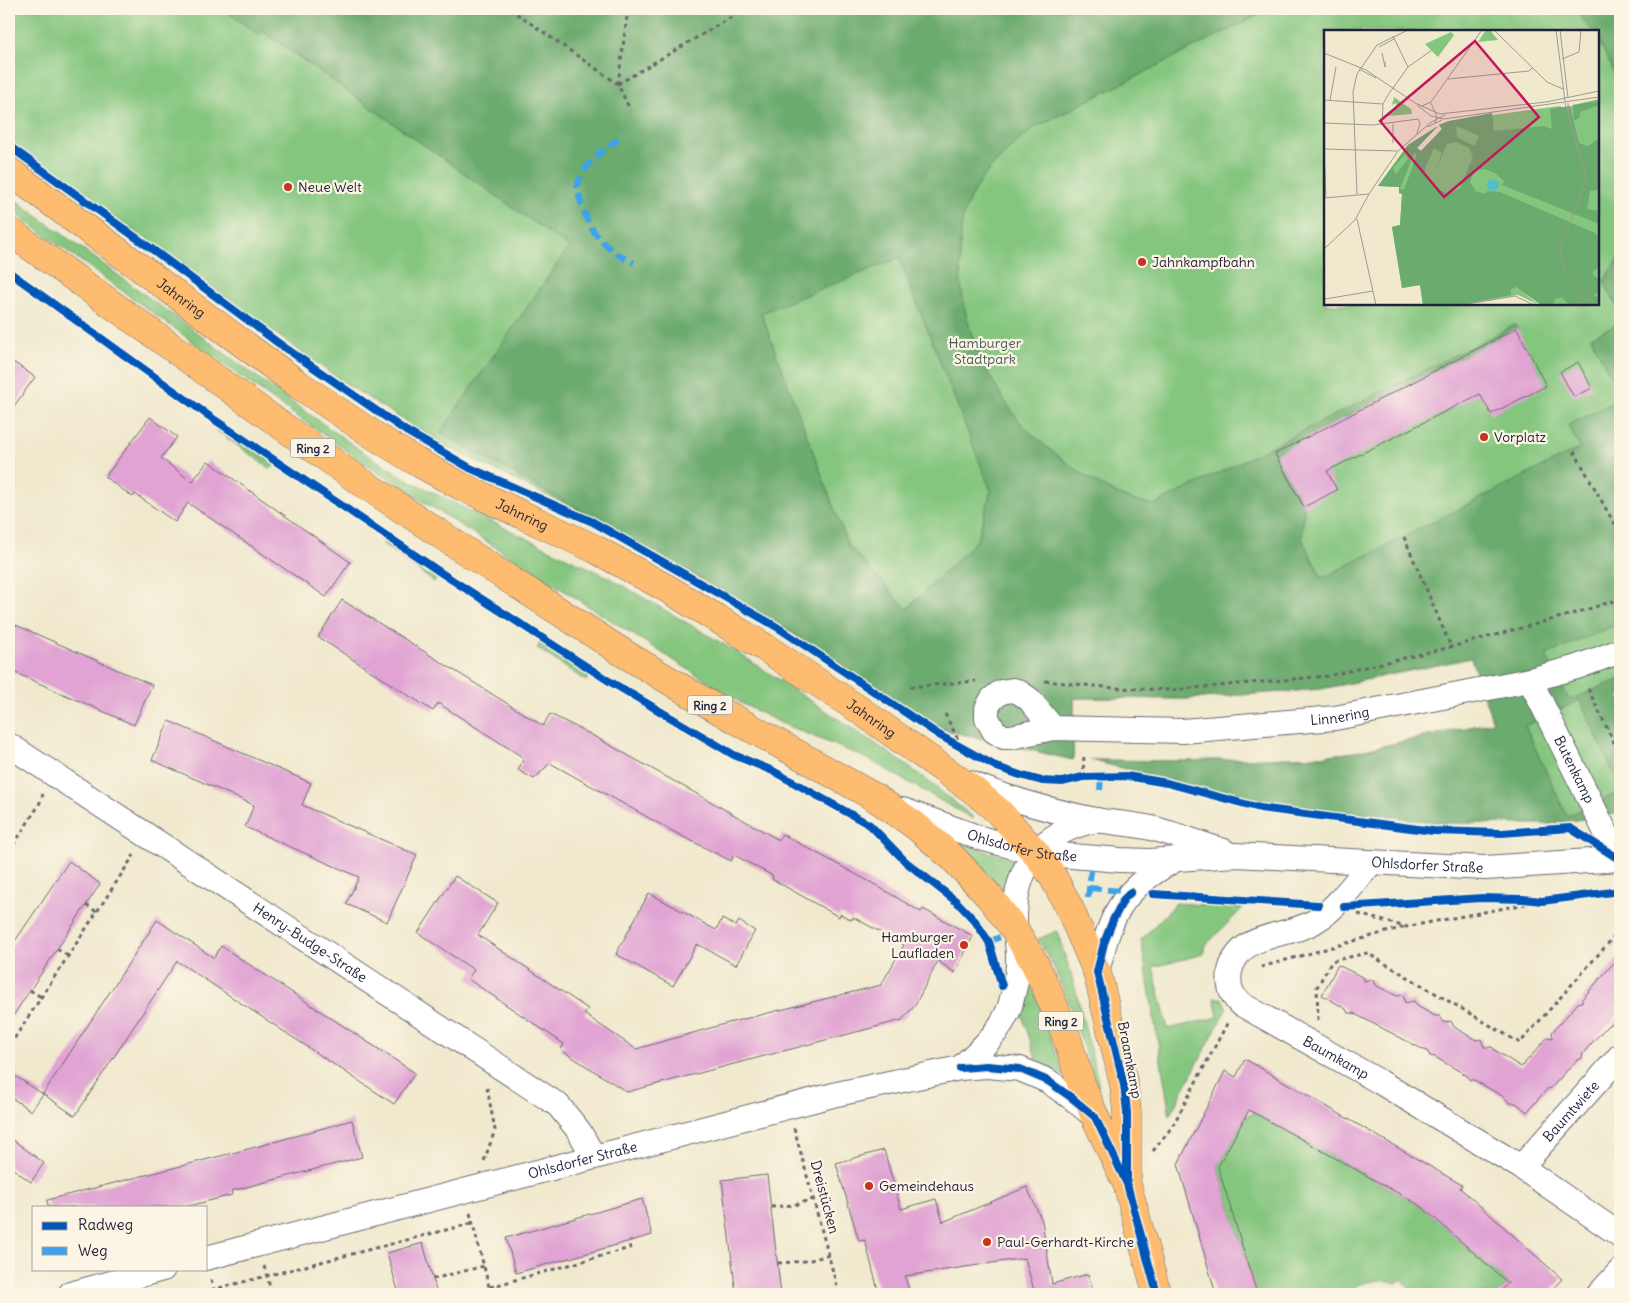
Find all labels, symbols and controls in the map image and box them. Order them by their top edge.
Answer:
inset map [1324,30,1599,305]
place label: Neue Welt [298,178,362,196]
marker: Neue Welt [282,181,294,193]
place label: Jahnkampfbahn [1152,253,1255,271]
marker: Jahnkampfbahn [1136,256,1148,268]
street label: Jahnring [153,274,209,322]
park label: Hamburger Stadtpark [949,334,1022,368]
place label: Vorplatz [1494,428,1547,446]
marker: Vorplatz [1478,431,1490,443]
road number: Ring 2 [290,438,336,458]
street label: Jahnring [493,495,551,535]
street label: Jahnring [843,695,900,742]
road number: Ring 2 [688,696,732,714]
street label: Linnering [1310,703,1371,729]
street label: Butenkamp [1550,733,1599,806]
street label: Ohlsdorfer Straße [965,825,1078,865]
street label: Ohlsdorfer Straße [1371,853,1484,877]
street label: Henry-Budge-Straße [250,899,370,986]
place label: Hamburger Laufladen [881,928,954,962]
marker: Hamburger Laufladen [958,939,970,951]
road number: Ring 2 [1038,1011,1084,1030]
street label: Braamkamp [1114,1020,1146,1100]
street label: Baumkamp [1300,1032,1372,1083]
street label: Baumtwiete [1539,1077,1603,1145]
street label: Ohlsdorfer Straße [526,1137,639,1183]
street label: Dreistücken [807,1158,843,1236]
place label: Gemeindehaus [879,1177,974,1195]
marker: Gemeindehaus [863,1180,875,1192]
legend [32,1206,208,1270]
text: Radweg [78,1215,133,1234]
place label: Paul-Gerhardt-Kirche [997,1233,1134,1251]
marker: Paul-Gerhardt-Kirche [981,1236,993,1248]
text: Weg [78,1241,108,1260]

